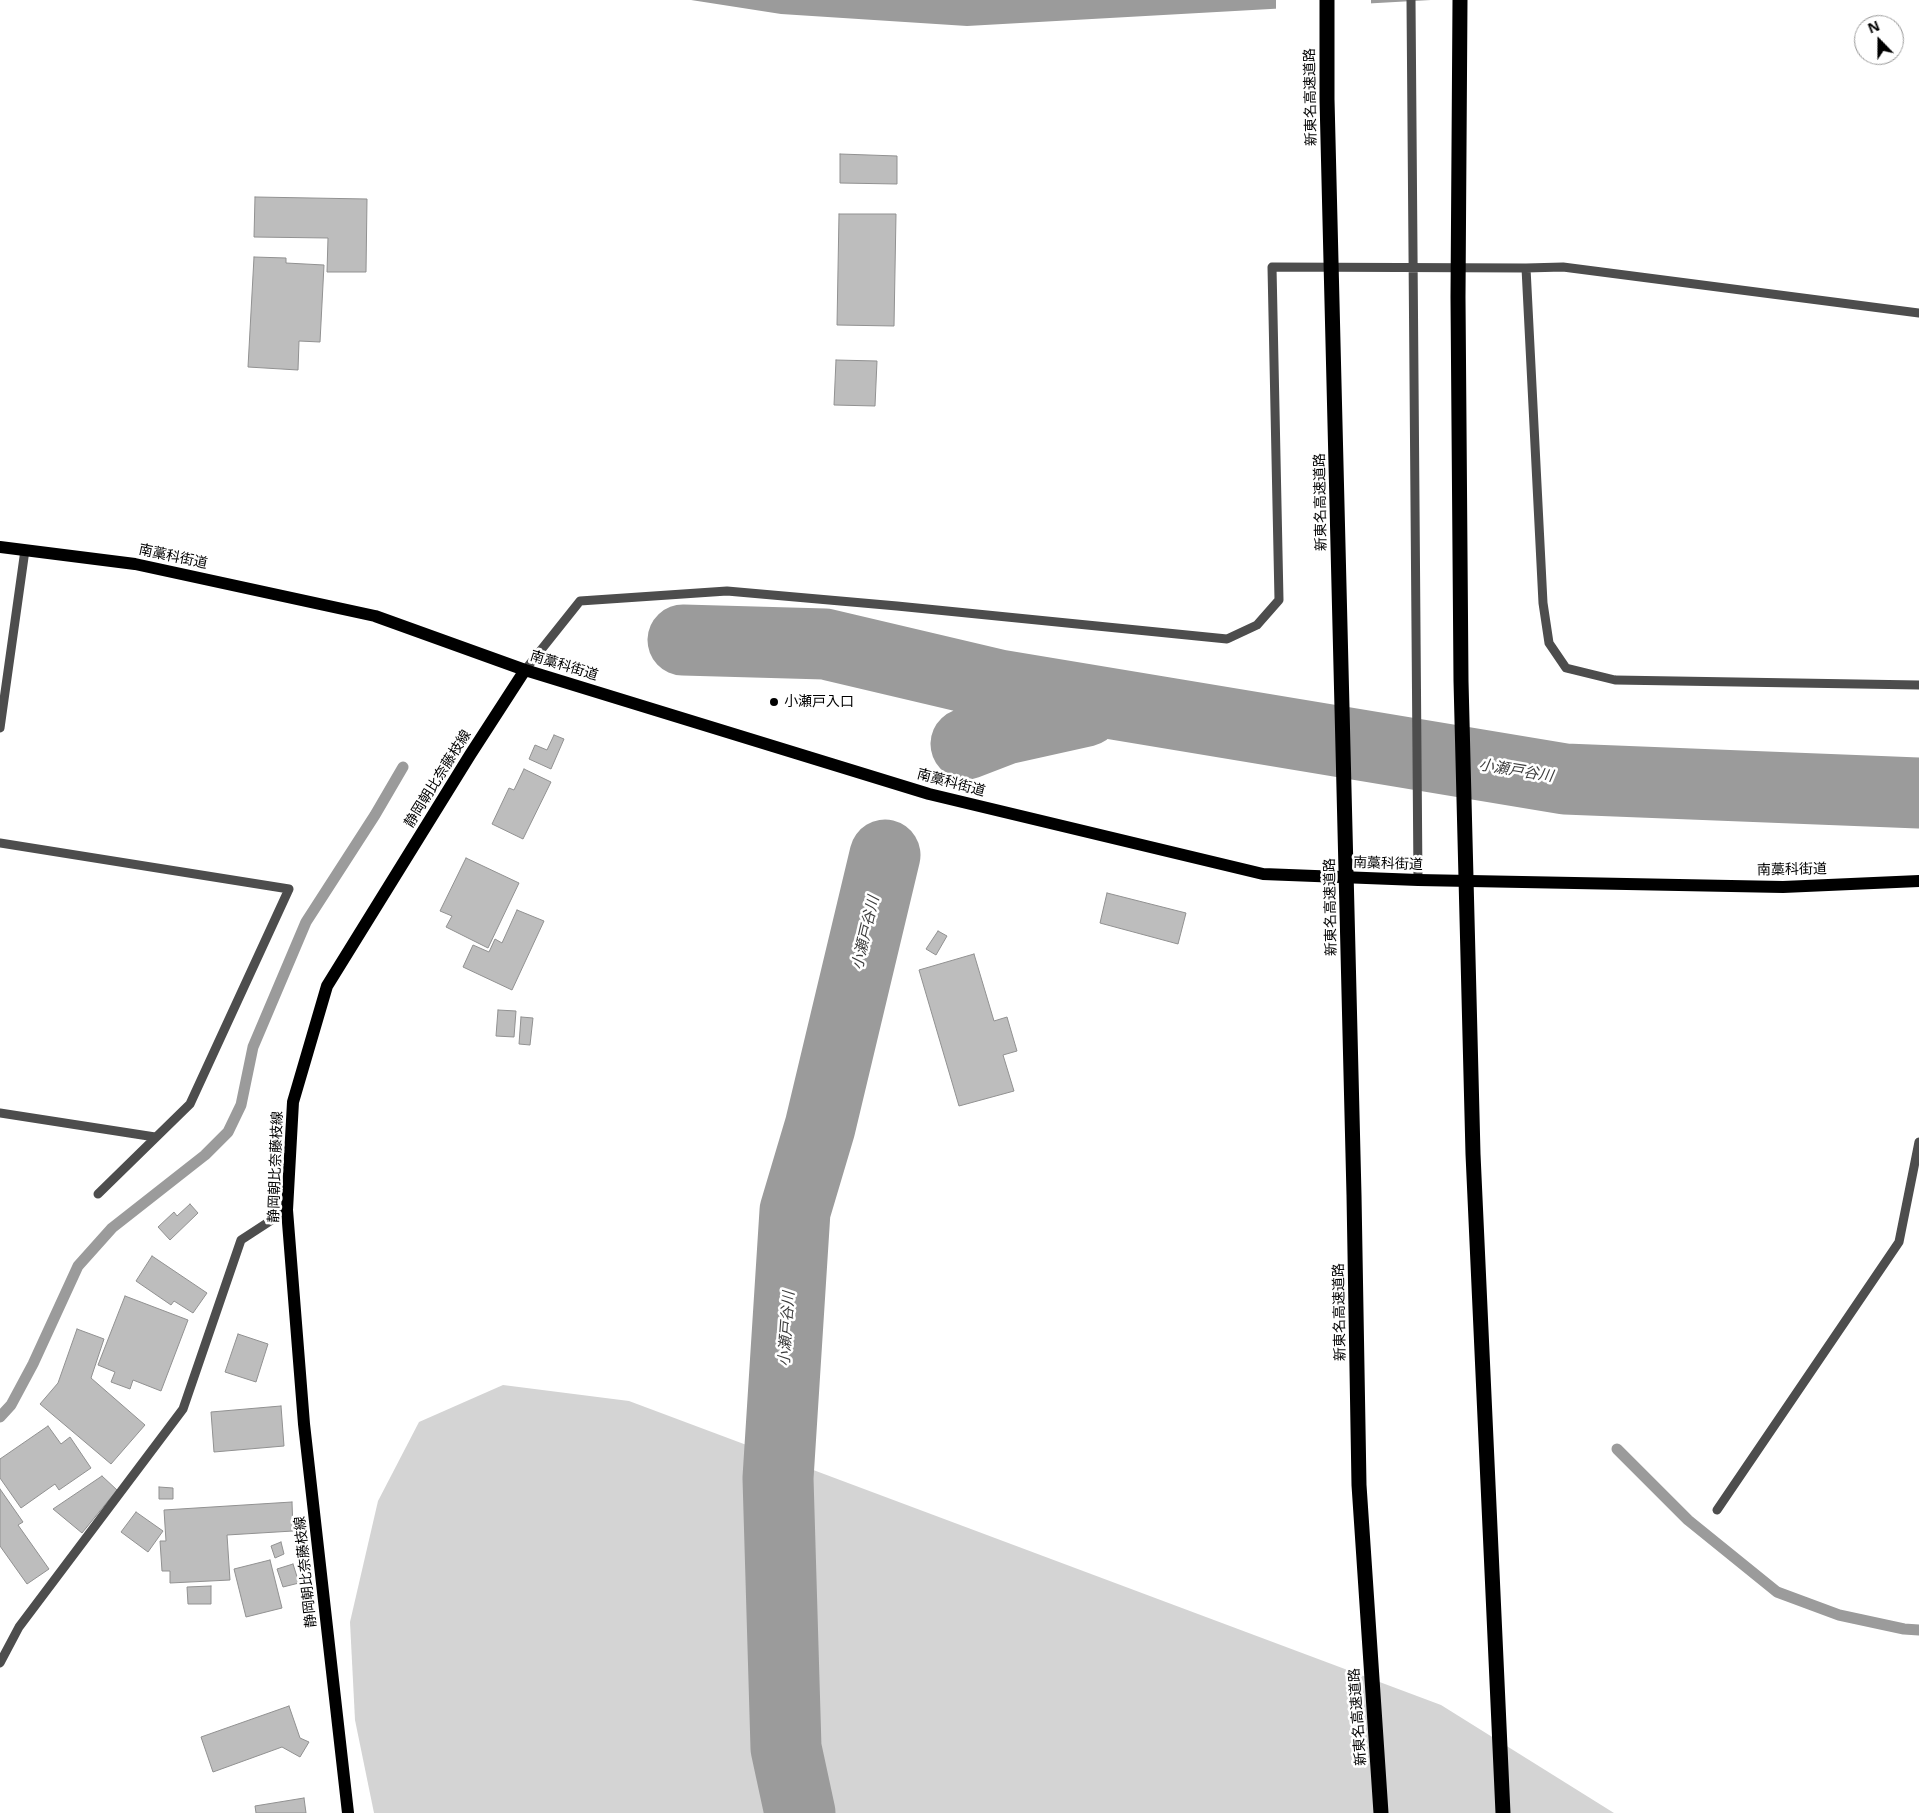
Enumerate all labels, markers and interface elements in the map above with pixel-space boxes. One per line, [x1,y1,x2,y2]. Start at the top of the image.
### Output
north arrow [1854,15,1904,65]
text: N [1865,16,1882,38]
street label: 新東名高速道路 [1302,48,1320,146]
street label: 新東名高速道路 [1312,453,1330,551]
street label: 南藁科街道 [137,542,209,572]
street label: 南藁科街道 [528,648,600,684]
place label: 小瀬戸入口 [784,694,854,710]
marker: 小瀬戸入口 [768,696,780,708]
street label: 静岡朝比奈藤枝線 [401,727,475,831]
water label: 小瀬戸谷川 [1478,756,1554,786]
street label: 南藁科街道 [915,766,987,800]
street label: 南藁科街道 [1353,854,1423,874]
street label: 新東名高速道路 [1322,858,1340,956]
street label: 南藁科街道 [1757,861,1827,879]
water label: 小瀬戸谷川 [849,894,883,972]
street label: 静岡朝比奈藤枝線 [266,1111,286,1223]
street label: 新東名高速道路 [1331,1263,1349,1361]
water label: 小瀬戸谷川 [775,1291,799,1367]
street label: 静岡朝比奈藤枝線 [292,1515,320,1629]
street label: 新東名高速道路 [1346,1668,1370,1766]

